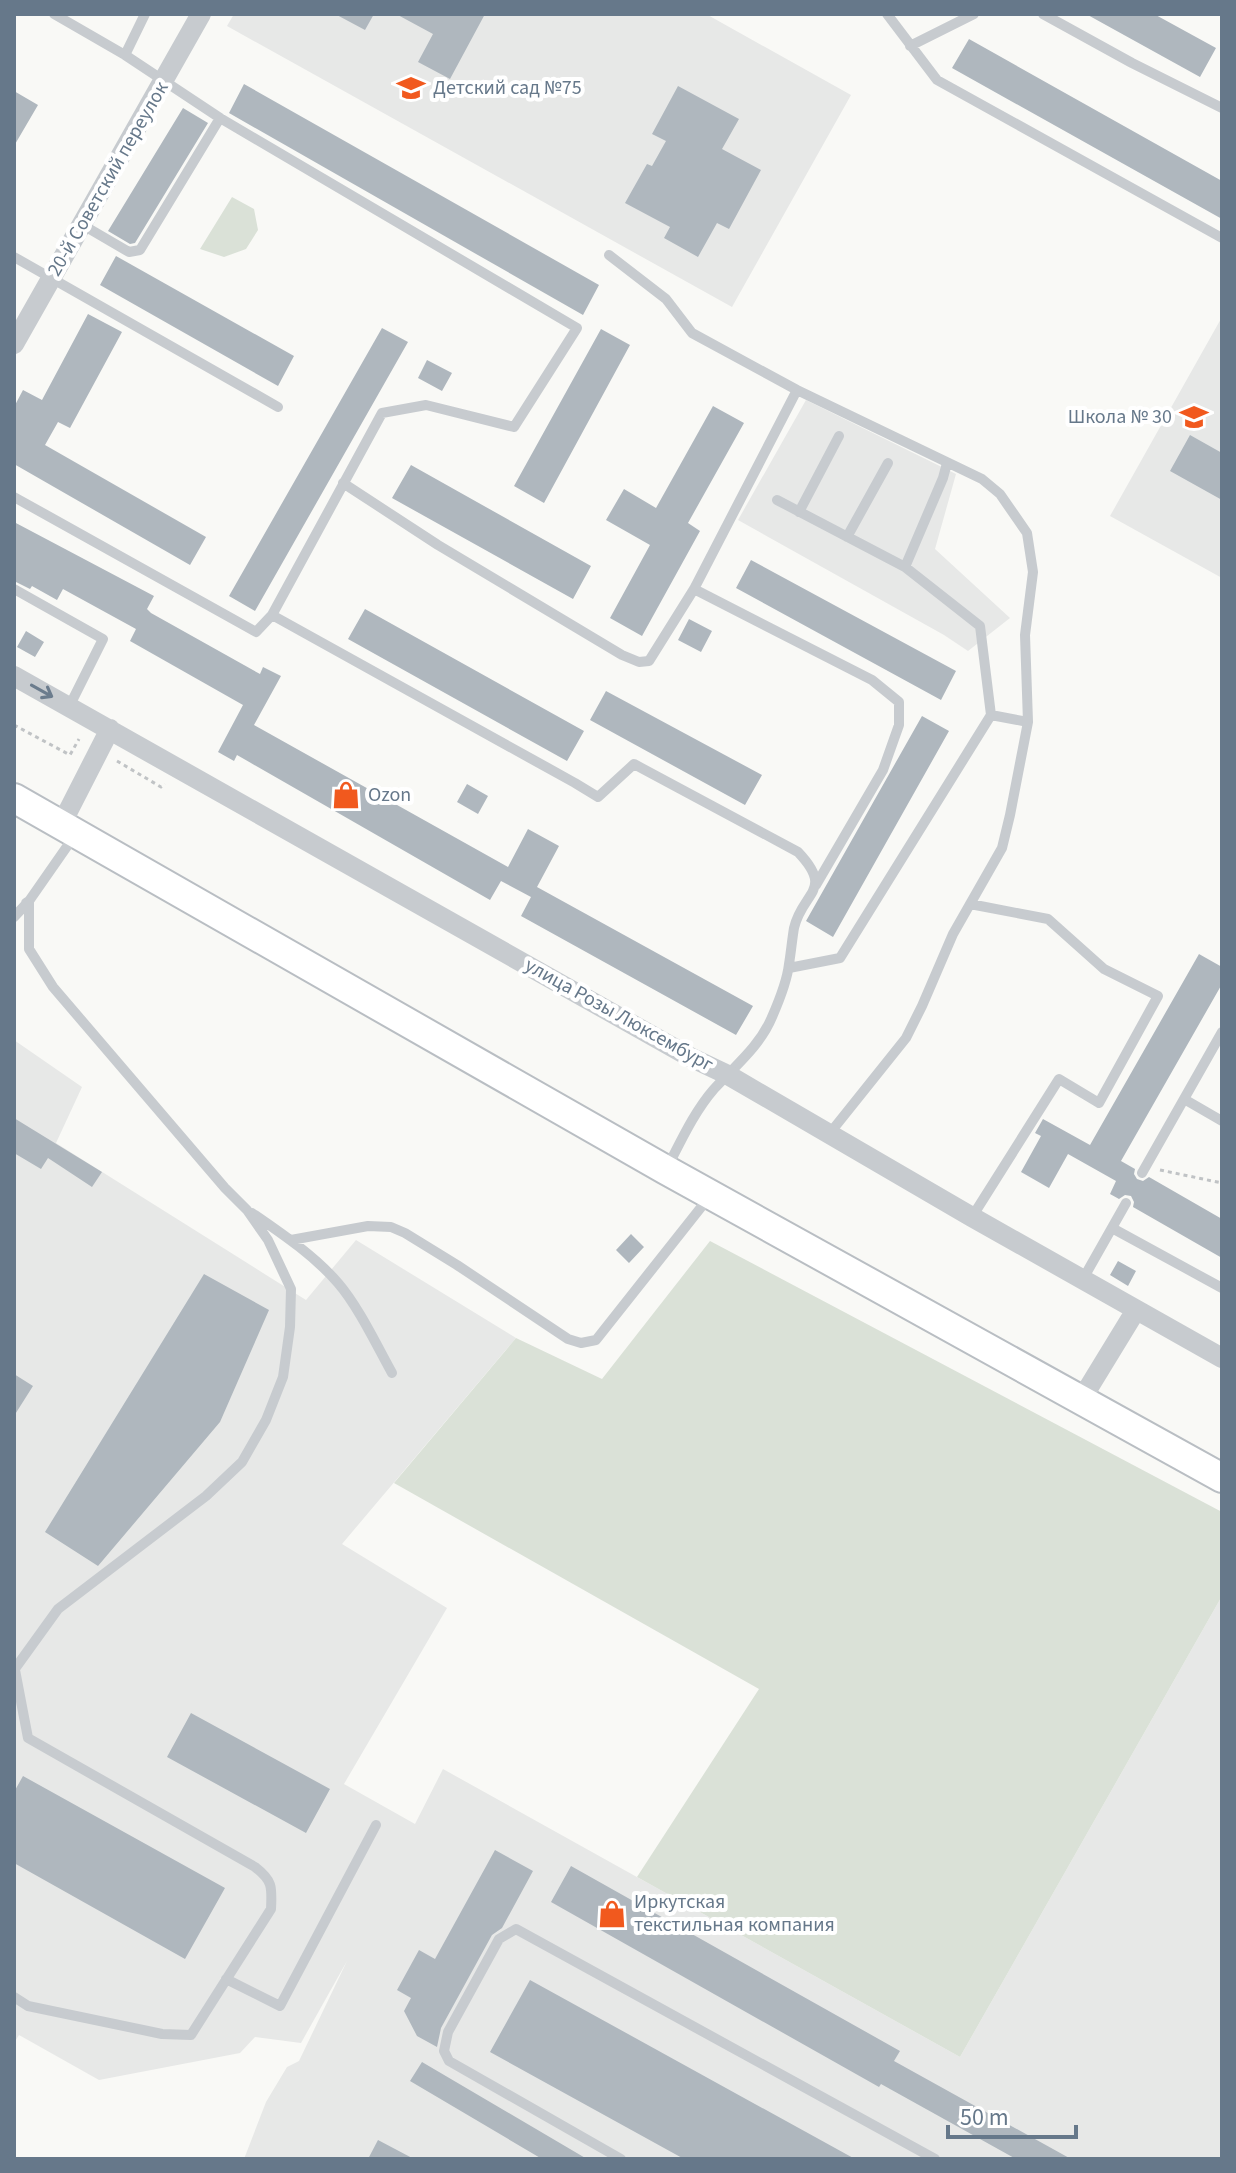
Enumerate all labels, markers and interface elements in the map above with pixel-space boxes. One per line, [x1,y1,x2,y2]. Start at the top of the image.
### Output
school or university icon: Детский сад №75 [396,73,426,103]
place label: Детский сад №75 [433,74,582,102]
street label: 20-й Советский переулок [41,76,175,282]
school or university icon: Школа № 30 [1179,402,1209,432]
place label: Школа № 30 [1068,403,1172,431]
one-way arrow [29,684,53,700]
shop icon: Ozon [331,780,361,810]
place label: Ozon [368,781,411,809]
street label: улица Розы Люксембург [520,951,718,1079]
place label: Иркутская текстильная компания [634,1888,835,1939]
shop icon: Иркутская текстильная компания [597,1899,627,1929]
scale bar [948,2089,1076,2139]
text: 50 m [960,2100,1009,2135]

